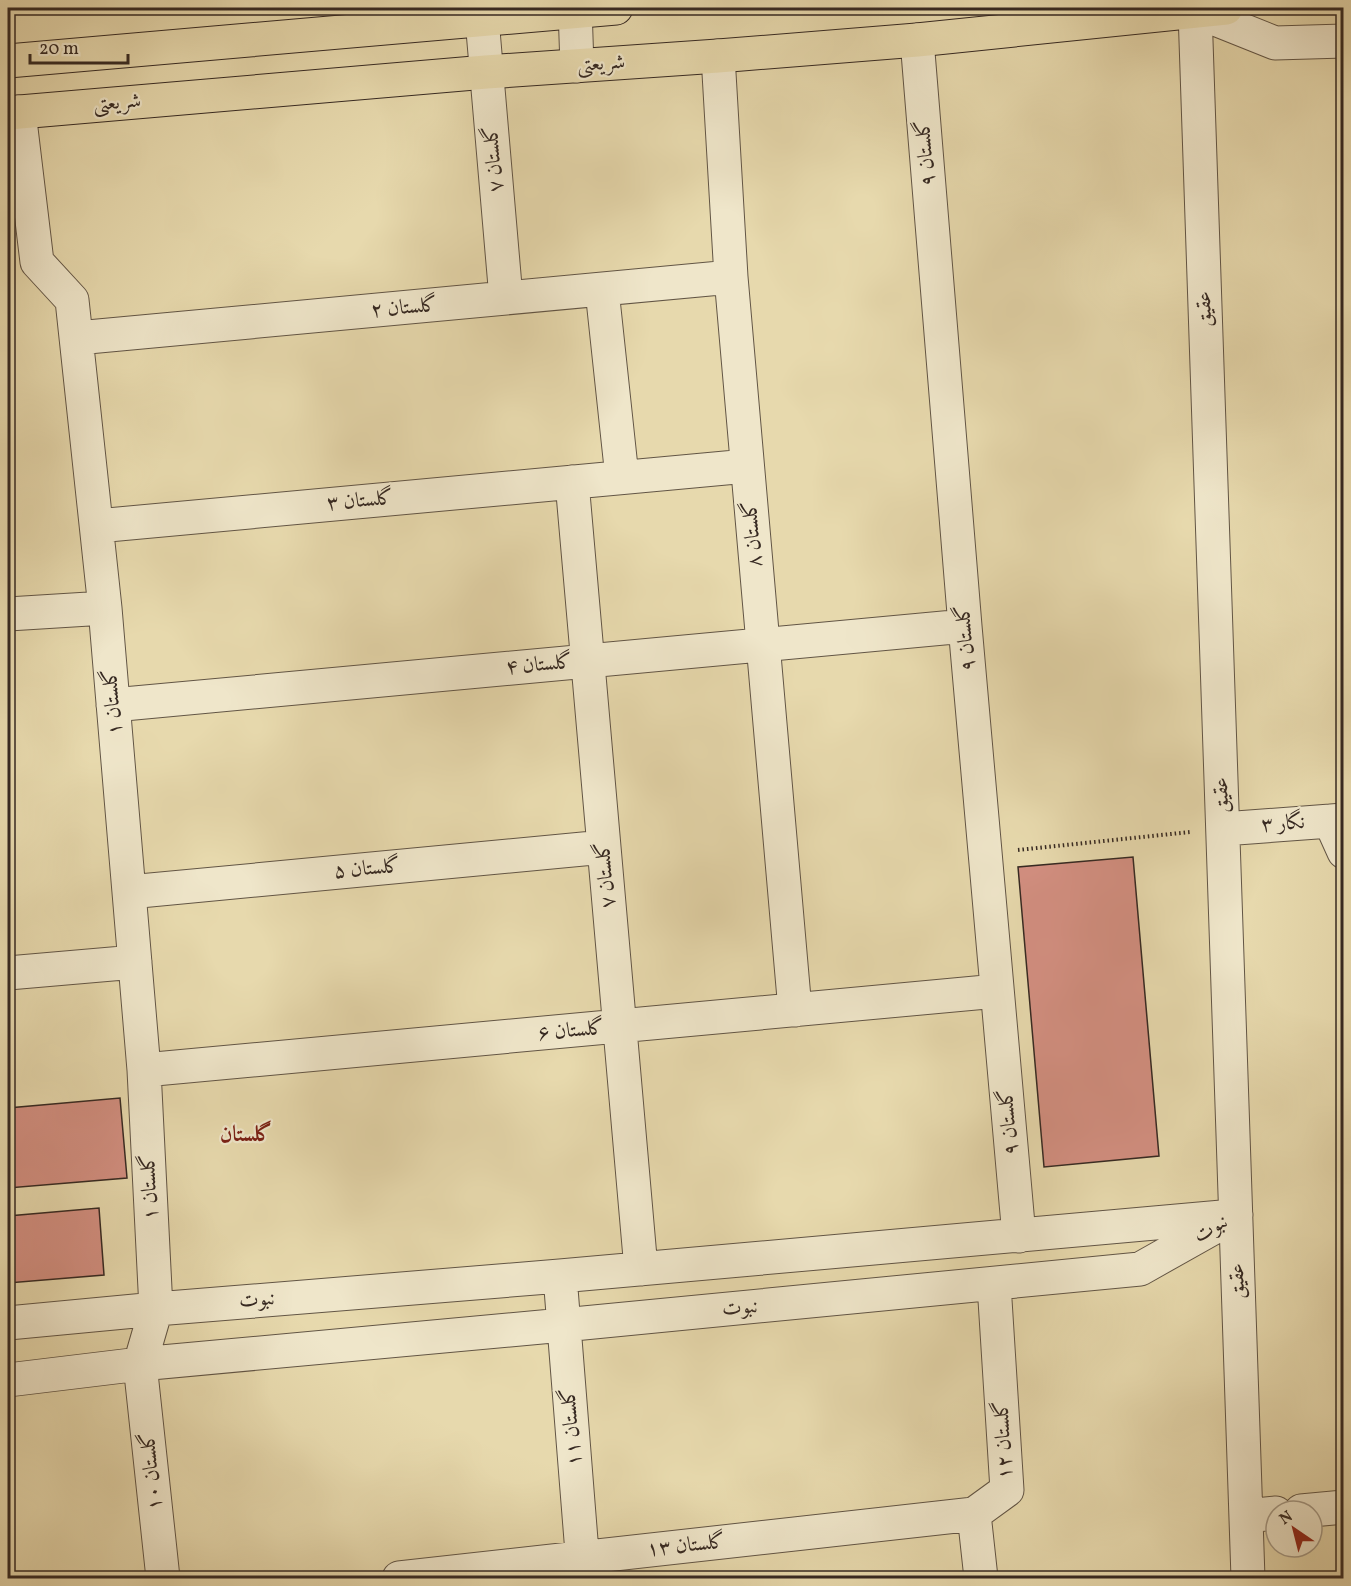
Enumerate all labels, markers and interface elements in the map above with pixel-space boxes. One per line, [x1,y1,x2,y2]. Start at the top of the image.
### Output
scale bar [30,27,128,65]
text: 20 m [39,37,79,62]
street label: شریعتی [576,48,626,80]
street label: شریعتی [92,86,142,120]
street label: گلستان ۹ [909,119,943,187]
street label: گلستان ۷ [477,125,511,193]
street label: گلستان ۲ [370,291,438,325]
street label: عقیق [1190,291,1220,327]
street label: گلستان ۳ [326,484,394,518]
street label: گلستان ۸ [736,500,770,568]
street label: گلستان ۹ [949,604,983,672]
street label: گلستان ۴ [505,648,573,682]
street label: گلستان ۱ [96,668,130,736]
street label: عقیق [1207,777,1237,813]
street label: نگار ۳ [1260,808,1306,840]
street label: گلستان ۷ [589,841,623,909]
street label: گلستان ۵ [333,852,401,886]
street label: گلستان ۶ [537,1014,605,1048]
street label: گلستان ۹ [992,1088,1026,1156]
district label: گلستان [220,1120,272,1151]
street label: گلستان ۱ [134,1153,166,1221]
street label: نبوت [1188,1207,1234,1251]
street label: عقیق [1223,1263,1253,1299]
street label: نبوت [238,1284,276,1316]
street label: نبوت [721,1292,759,1324]
street label: گلستان ۱۱ [554,1386,590,1468]
street label: گلستان ۱۲ [987,1400,1021,1480]
street label: گلستان ۱۰ [133,1430,171,1512]
north arrow [1264,1499,1324,1559]
text: N [1275,1506,1298,1531]
street label: گلستان ۱۳ [645,1527,727,1565]

